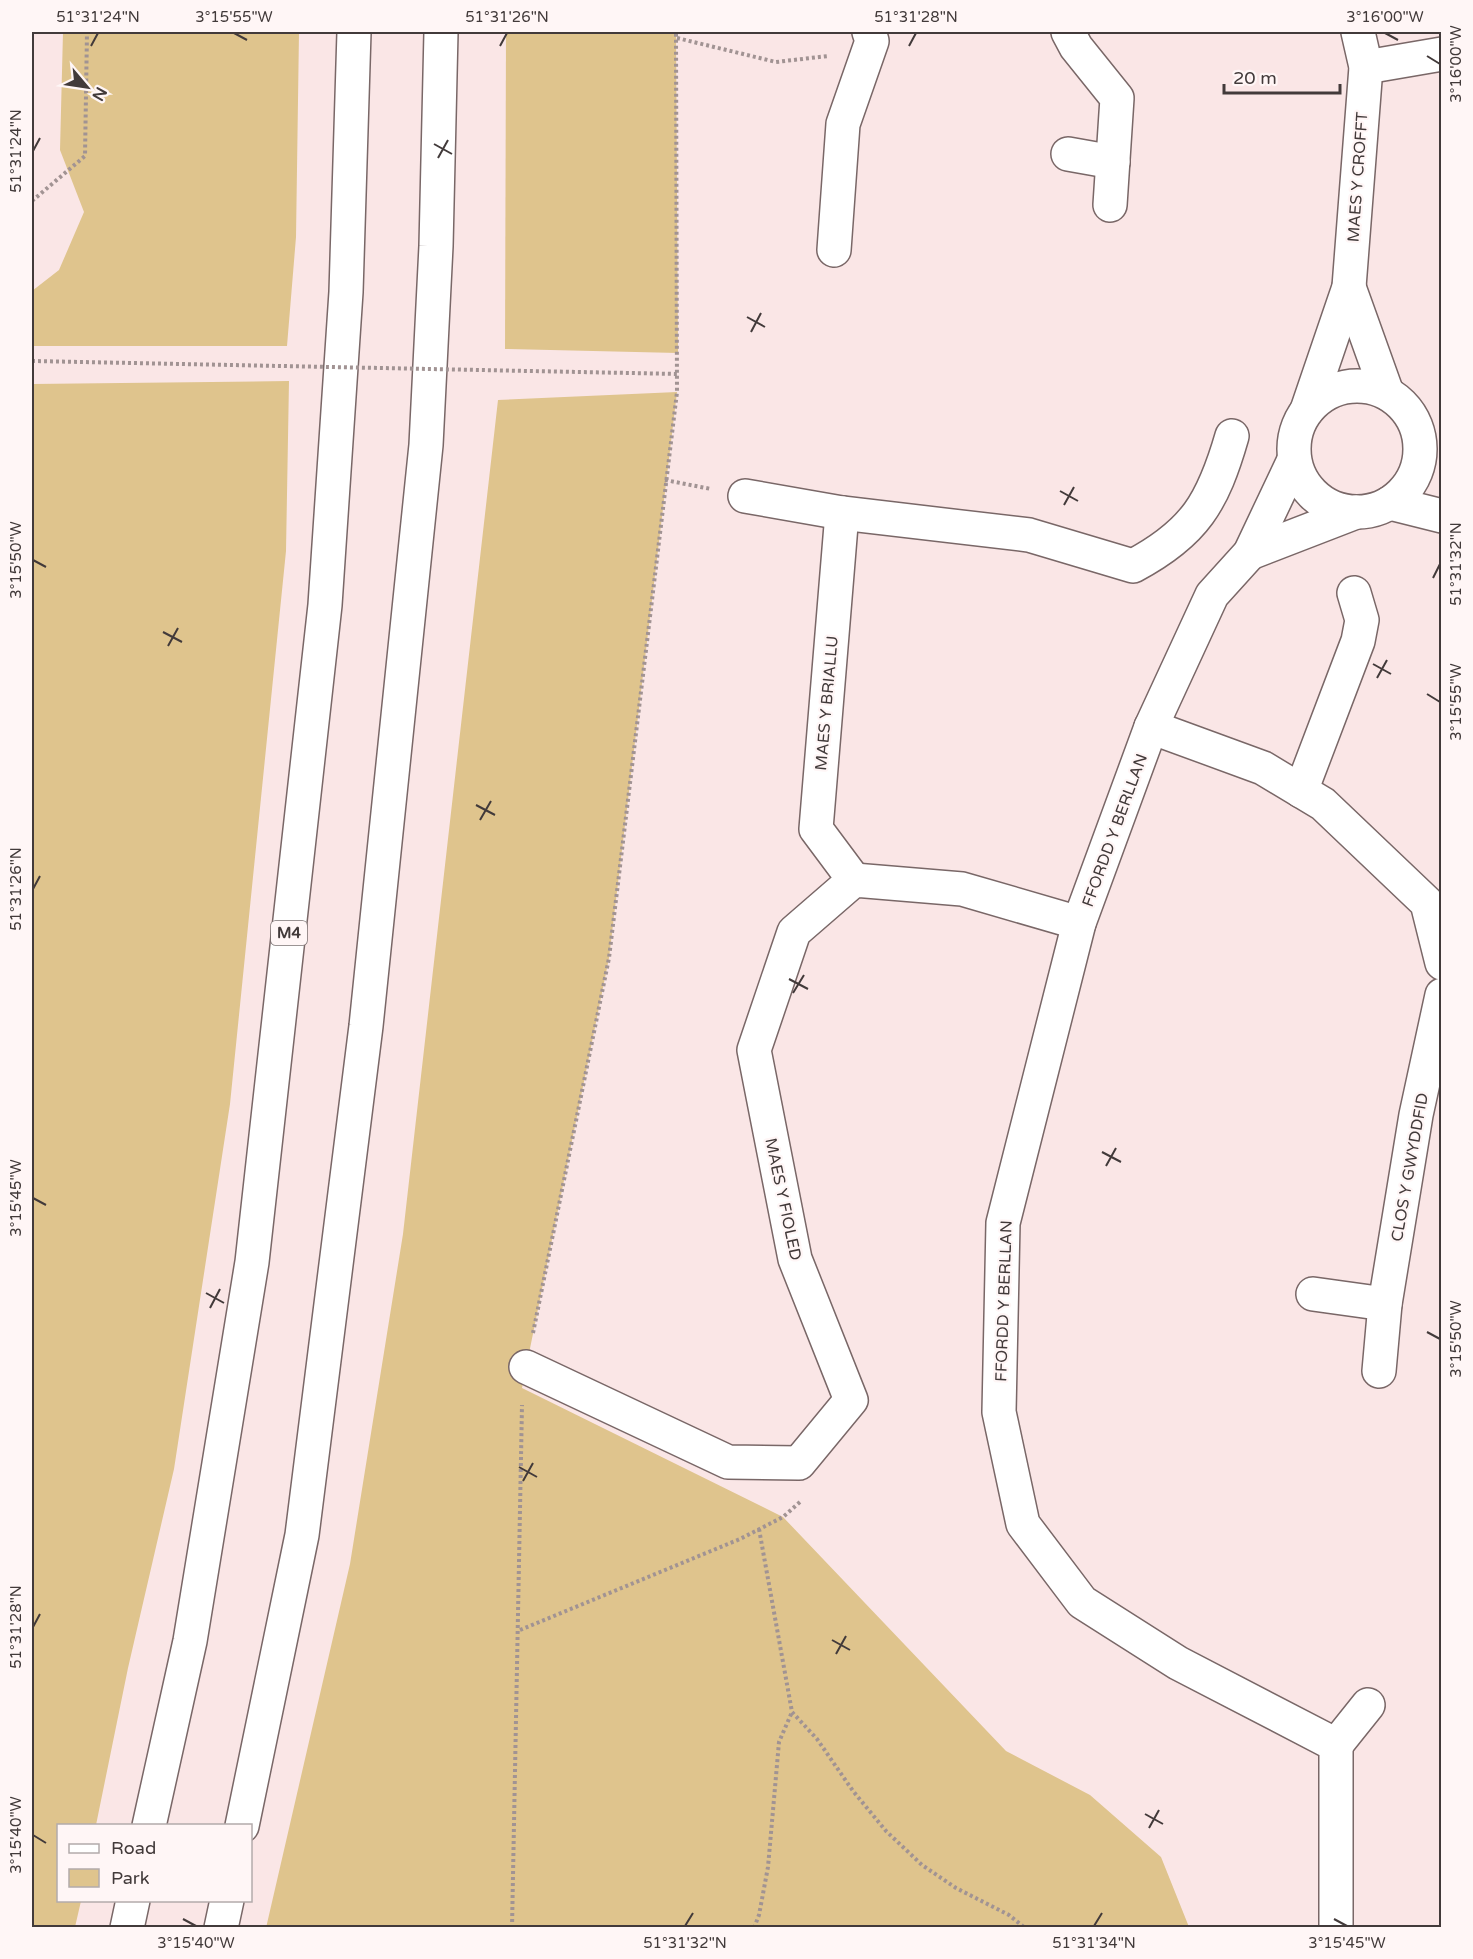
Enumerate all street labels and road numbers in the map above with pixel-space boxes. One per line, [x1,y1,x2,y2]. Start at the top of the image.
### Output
street label: MAES Y CROFFT [1343,111,1373,243]
street label: MAES Y BRIALLU [811,635,843,771]
street label: FFORDD Y BERLLAN [1078,751,1152,910]
road number: M4 [271,921,307,945]
street label: CLOS Y GWYDDFID [1387,1091,1433,1243]
street label: MAES Y FIOLED [760,1136,806,1262]
street label: FFORDD Y BERLLAN [991,1220,1017,1382]

